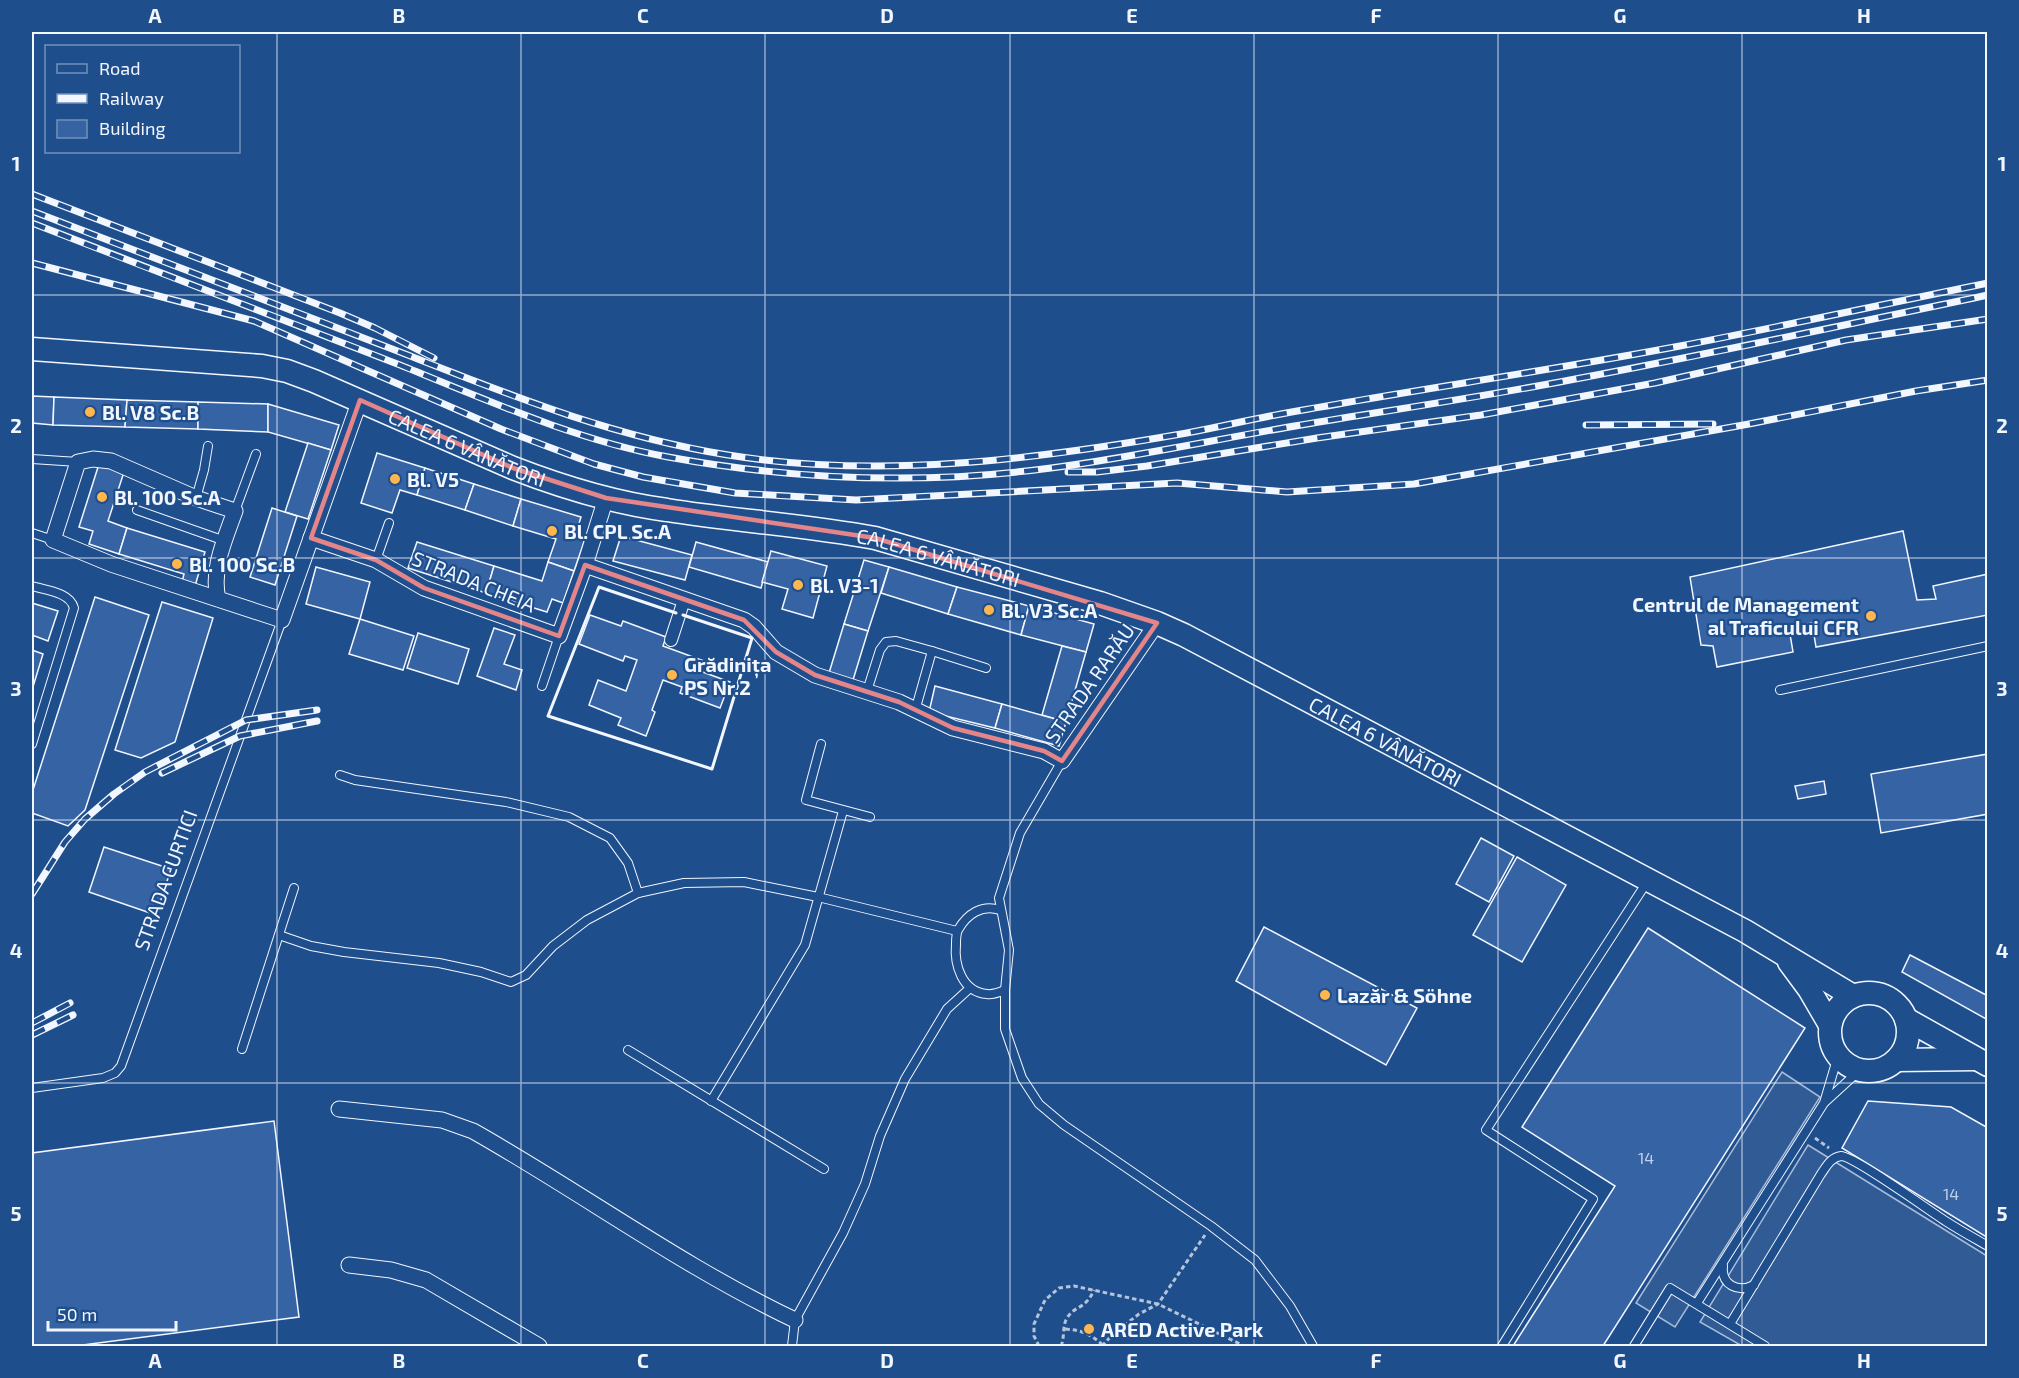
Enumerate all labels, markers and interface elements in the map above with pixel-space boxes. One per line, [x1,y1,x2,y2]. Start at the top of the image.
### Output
text: A [148,3,162,27]
text: B [393,3,405,27]
text: C [637,3,649,27]
text: D [880,3,894,27]
text: E [1126,3,1138,27]
text: F [1370,3,1382,27]
text: G [1614,3,1626,27]
text: H [1857,3,1871,27]
legend [45,45,240,153]
text: Road [99,57,140,79]
text: Railway [99,87,164,109]
text: Building [99,117,166,139]
text: 1 [12,151,20,175]
text: 1 [1998,151,2006,175]
place label: Bl. V8 Sc.B [102,400,199,424]
street label: CALEA 6 VÂNĂTORI [385,403,549,491]
marker: Bl. V8 Sc.B [83,405,97,419]
text: 2 [10,413,22,437]
text: 2 [1996,413,2008,437]
place label: Bl. V5 [407,467,459,491]
marker: Bl. V5 [388,472,402,486]
place label: Bl. 100 Sc.A [114,485,222,509]
marker: Bl. 100 Sc.A [95,490,109,504]
place label: Bl. CPL Sc.A [564,519,672,543]
street label: CALEA 6 VÂNĂTORI [855,523,1023,591]
marker: Bl. CPL Sc.A [545,524,559,538]
street label: STRADA CHEIA [409,545,540,617]
place label: Bl. 100 Sc.B [189,552,295,576]
marker: Bl. 100 Sc.B [170,557,184,571]
place label: Bl. V3-1 [810,573,879,597]
marker: Bl. V3-1 [791,578,805,592]
place label: Centrul de Management al Traficului CFR [1632,592,1859,639]
place label: Bl. V3 Sc.A [1001,598,1098,622]
marker: Bl. V3 Sc.A [982,603,996,617]
marker: Centrul de Management al Traficului CFR [1864,609,1878,623]
street label: STRADA RARĂU [1039,619,1139,747]
place label: Grădinița PS Nr.2 [684,652,771,699]
marker: Grădinița PS Nr.2 [665,668,679,682]
text: 3 [10,676,22,700]
text: 3 [1996,676,2008,700]
street label: CALEA 6 VÂNĂTORI [1305,691,1466,791]
street label: STRADA CURTICI [128,807,202,953]
text: 4 [10,938,23,962]
text: 4 [1996,938,2009,962]
place label: Lazăr & Söhne [1337,983,1472,1007]
marker: Lazăr & Söhne [1318,988,1332,1002]
house number: 14 [1638,1148,1654,1167]
house number: 14 [1943,1184,1959,1203]
text: 5 [10,1201,22,1225]
text: 5 [1996,1201,2008,1225]
scale bar [48,1294,176,1332]
text: 50 m [57,1303,97,1325]
place label: ARED Active Park [1101,1317,1264,1341]
marker: ARED Active Park [1082,1322,1096,1336]
text: A [148,1348,162,1372]
text: B [393,1348,405,1372]
text: C [637,1348,649,1372]
text: D [880,1348,894,1372]
text: E [1126,1348,1138,1372]
text: F [1370,1348,1382,1372]
text: G [1614,1348,1626,1372]
text: H [1857,1348,1871,1372]

